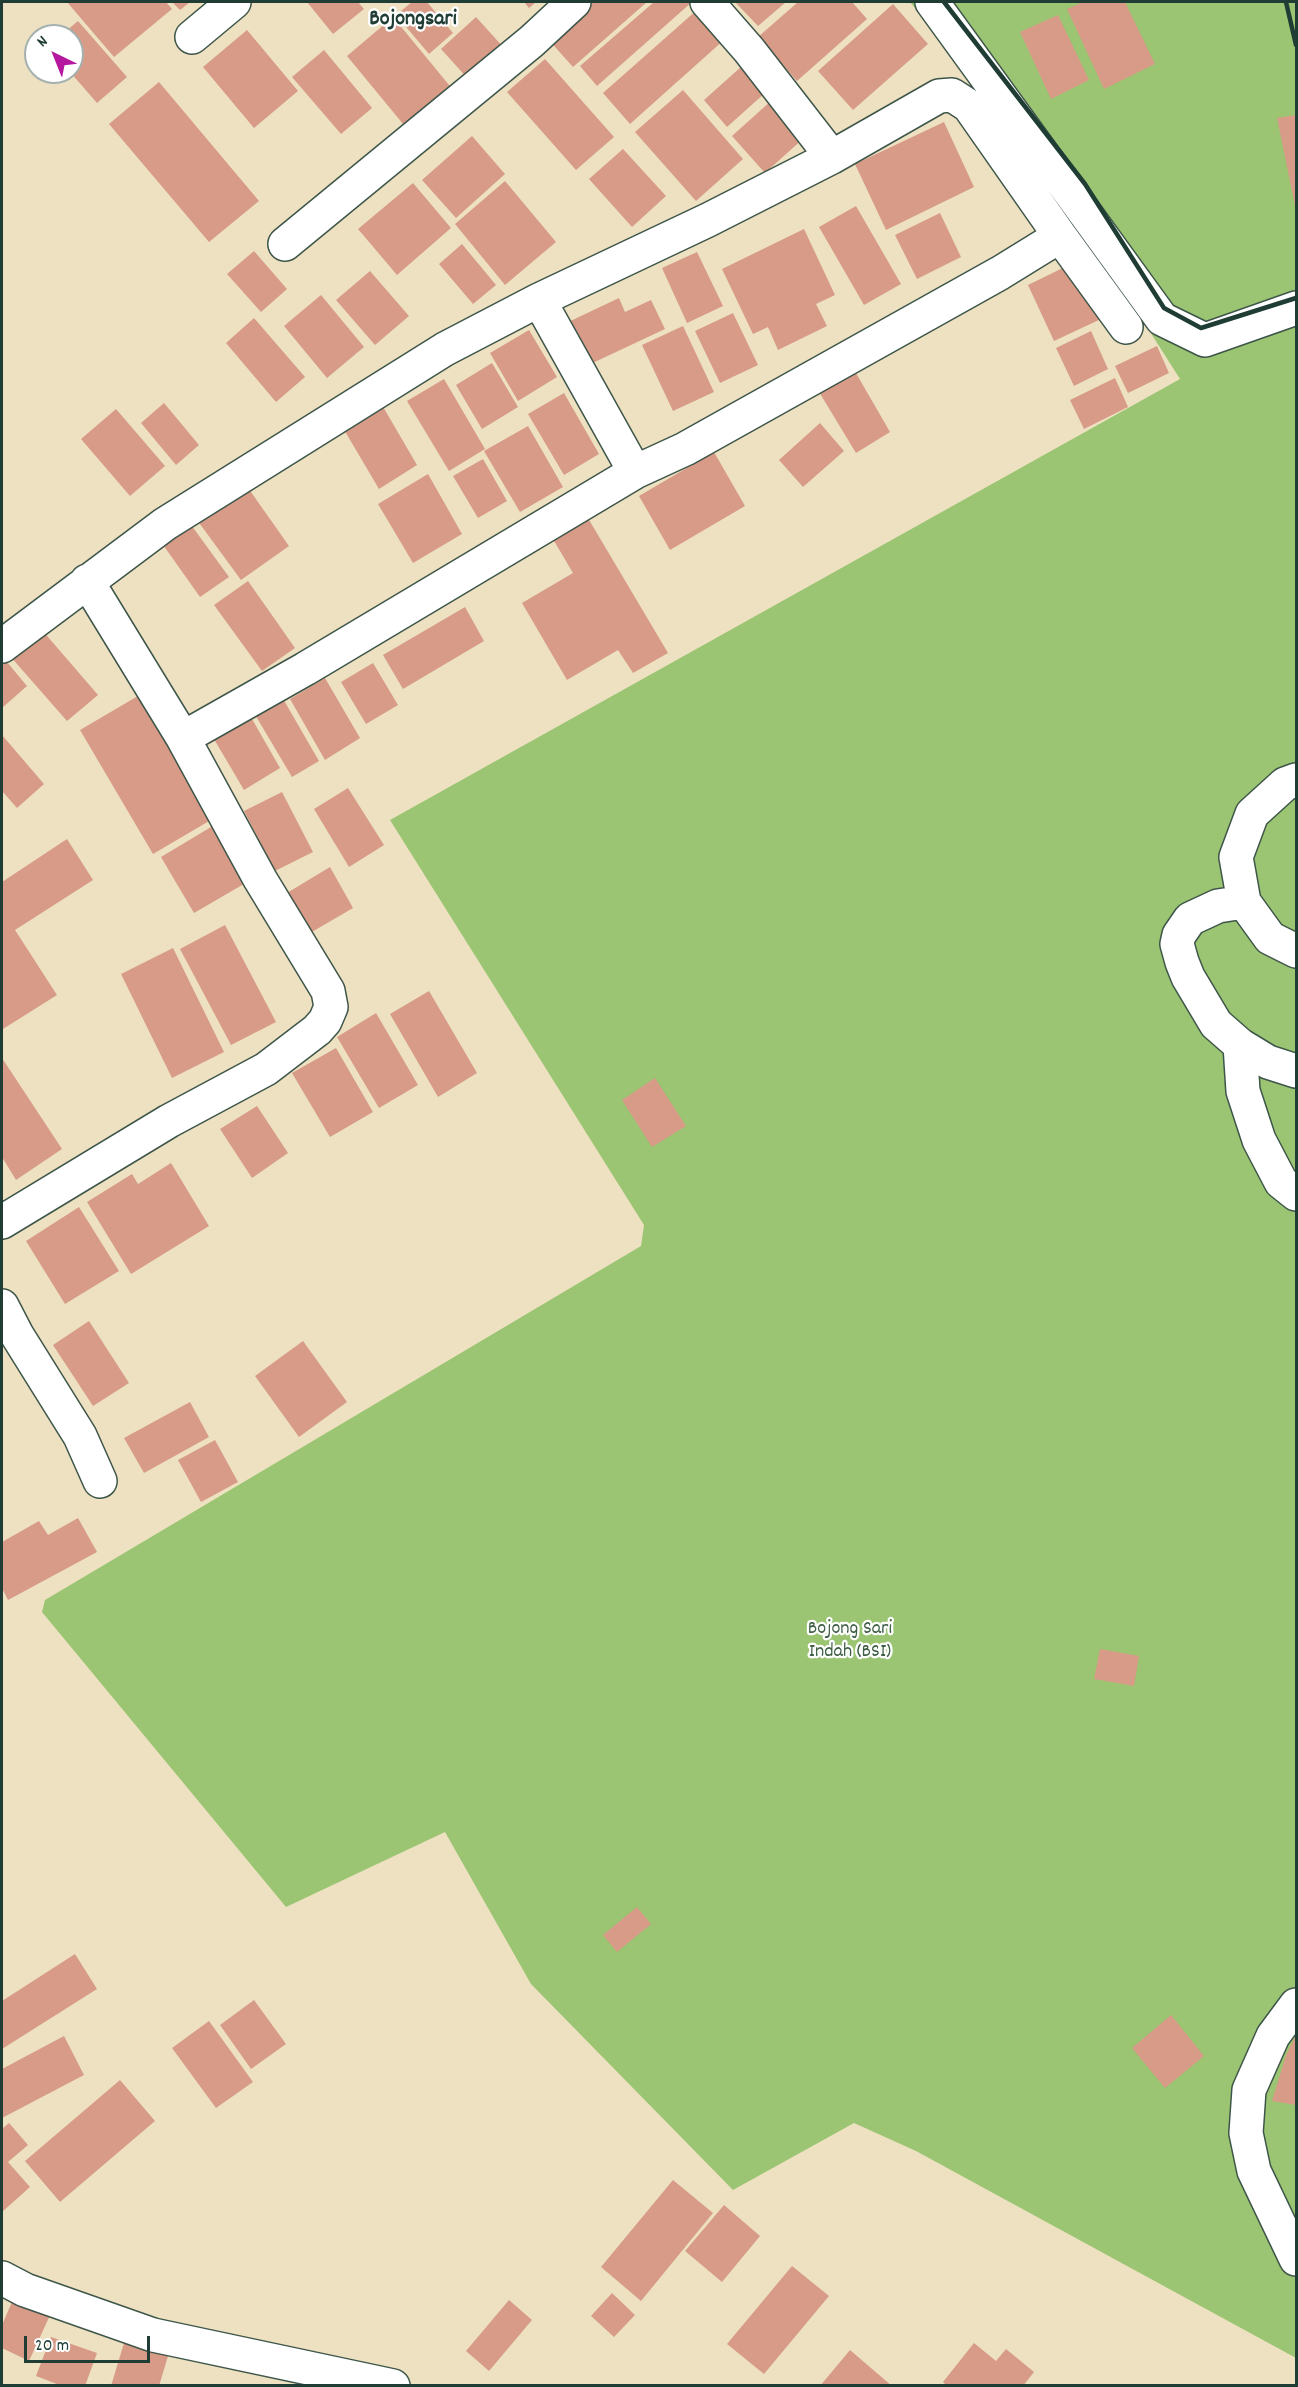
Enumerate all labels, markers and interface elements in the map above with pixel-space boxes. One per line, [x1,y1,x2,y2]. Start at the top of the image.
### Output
district label: Bojongsari [369,8,457,34]
north arrow [24,24,84,84]
text: N [32,31,53,53]
park label: Bojong Sari Indah (BSI) [808,1618,892,1665]
scale bar [27,2324,153,2362]
text: 20 m [35,2334,69,2359]

